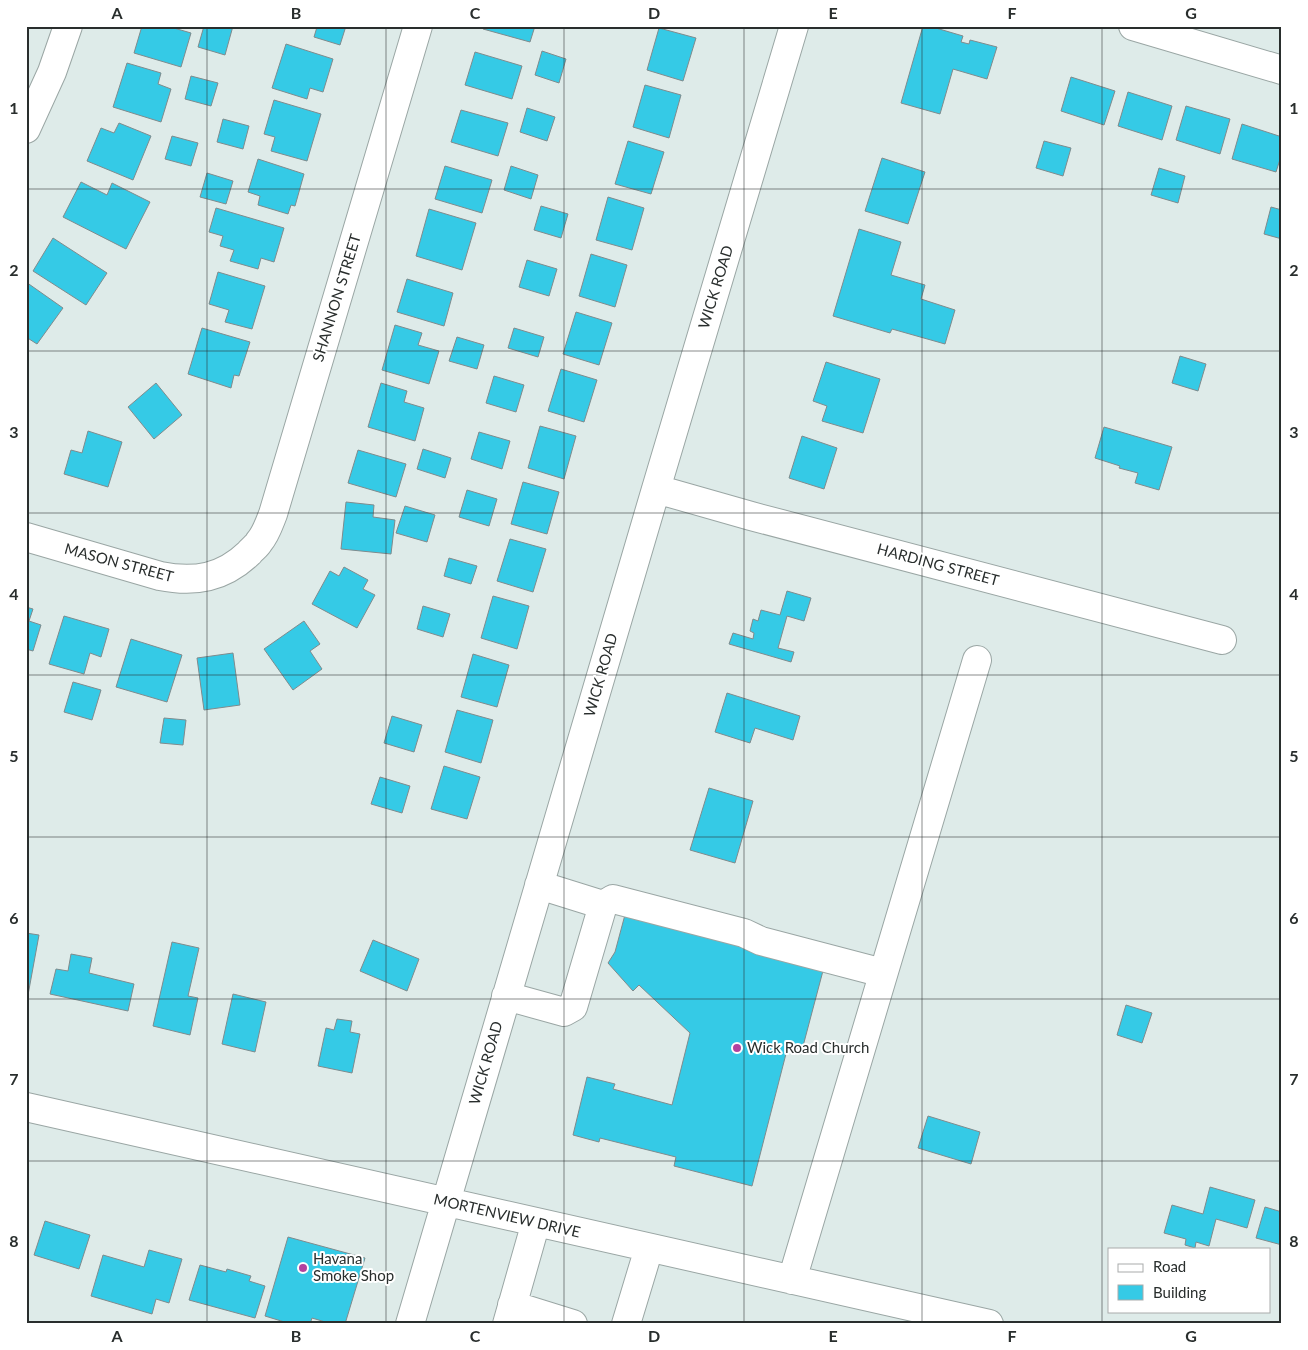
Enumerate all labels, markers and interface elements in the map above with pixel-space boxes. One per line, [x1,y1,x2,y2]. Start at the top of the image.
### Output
text: A [110,3,123,22]
text: B [291,3,301,22]
text: C [470,3,481,22]
text: D [648,3,660,22]
text: E [828,3,838,22]
text: F [1007,3,1017,22]
text: G [1185,3,1197,22]
text: 1 [9,98,19,117]
text: 1 [1289,98,1299,117]
street label: SHANNON STREET [308,232,364,364]
street label: WICK ROAD [694,243,736,331]
text: 2 [9,260,19,279]
text: 2 [1289,260,1299,279]
text: 3 [9,422,19,441]
text: 3 [1289,422,1299,441]
street label: MASON STREET [63,539,176,585]
street label: HARDING STREET [875,539,1001,589]
text: 4 [9,584,19,603]
text: 4 [1289,584,1299,603]
street label: WICK ROAD [580,631,621,719]
text: 5 [9,746,19,765]
text: 5 [1289,746,1299,765]
text: 6 [9,908,19,927]
text: 6 [1289,908,1299,927]
street label: WICK ROAD [465,1019,506,1107]
place label: Wick Road Church [747,1038,869,1056]
marker: Wick Road Church [731,1042,743,1054]
text: 7 [9,1069,19,1088]
text: 7 [1289,1069,1299,1088]
street label: MORTENVIEW DRIVE [432,1189,582,1241]
text: 8 [9,1231,19,1250]
text: 8 [1289,1231,1299,1250]
legend [1108,1248,1270,1312]
place label: Havana Smoke Shop [313,1249,394,1284]
text: Road [1153,1257,1186,1275]
marker: Havana Smoke Shop [297,1262,309,1274]
text: Building [1153,1283,1206,1301]
text: A [110,1326,123,1345]
text: B [291,1326,301,1345]
text: C [470,1326,481,1345]
text: D [648,1326,660,1345]
text: E [828,1326,838,1345]
text: F [1007,1326,1017,1345]
text: G [1185,1326,1197,1345]

